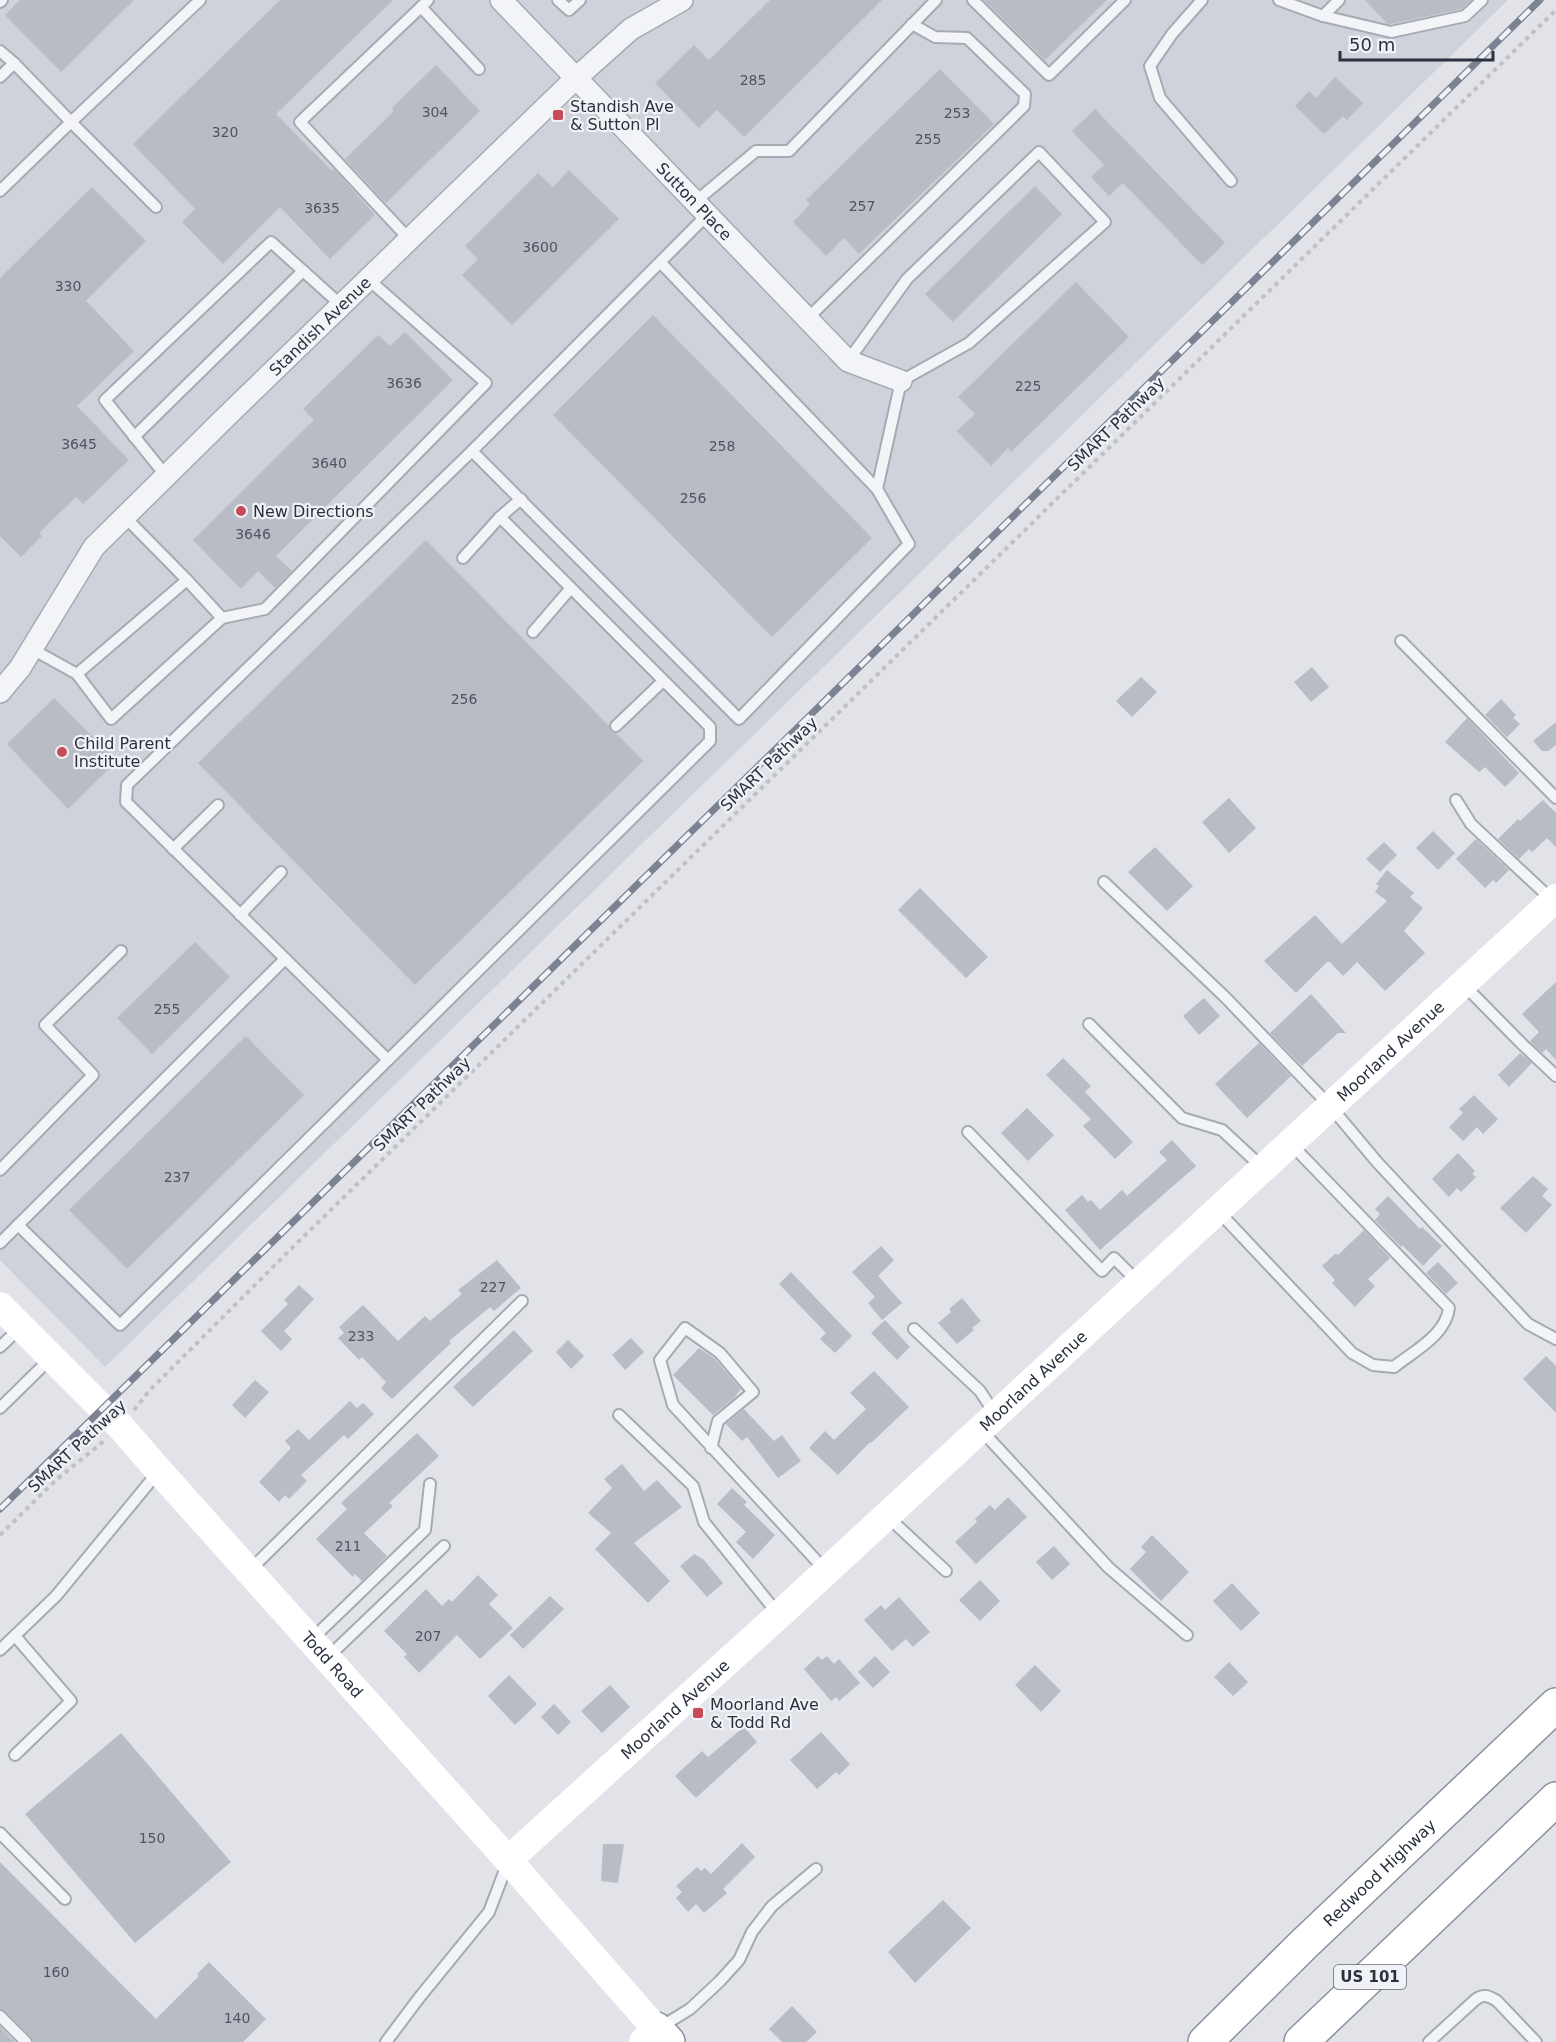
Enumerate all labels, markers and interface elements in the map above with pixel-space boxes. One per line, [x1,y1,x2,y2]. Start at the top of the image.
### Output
scale bar [1340,24,1493,62]
text: 50 m [1349,34,1395,55]
house number: 285 [740,72,766,88]
place label: Standish Ave & Sutton Pl [570,97,674,134]
house number: 304 [422,104,448,120]
house number: 253 [944,105,970,121]
marker: Standish Ave & Sutton Pl [551,108,565,122]
house number: 320 [212,124,238,140]
house number: 255 [915,131,941,147]
street label: Sutton Place [653,158,736,244]
house number: 257 [849,198,875,214]
house number: 3635 [304,200,340,216]
house number: 3600 [522,239,558,255]
street label: Standish Avenue [265,273,375,379]
house number: 330 [55,278,81,294]
street label: SMART Pathway [1064,373,1168,475]
house number: 3636 [386,375,422,391]
house number: 225 [1015,378,1041,394]
house number: 3645 [61,436,97,452]
house number: 258 [709,438,735,454]
house number: 3640 [311,455,347,471]
house number: 256 [680,490,706,506]
place label: New Directions [253,502,374,521]
marker: New Directions [234,504,248,518]
house number: 3646 [235,526,271,542]
house number: 256 [451,691,477,707]
street label: SMART Pathway [717,713,821,815]
place label: Child Parent Institute [74,734,171,771]
marker: Child Parent Institute [55,745,69,759]
street label: Moorland Avenue [1333,997,1448,1105]
house number: 255 [154,1001,180,1017]
street label: SMART Pathway [370,1053,474,1155]
house number: 237 [164,1169,190,1185]
house number: 227 [480,1279,506,1295]
street label: Moorland Avenue [975,1326,1091,1435]
house number: 233 [348,1328,374,1344]
street label: SMART Pathway [24,1396,130,1496]
house number: 211 [335,1538,361,1554]
street label: Todd Road [297,1627,367,1701]
house number: 207 [415,1628,441,1644]
street label: Moorland Avenue [617,1655,733,1763]
place label: Moorland Ave & Todd Rd [710,1695,819,1732]
marker: Moorland Ave & Todd Rd [691,1706,705,1720]
street label: Redwood Highway [1319,1815,1439,1930]
house number: 150 [139,1830,165,1846]
house number: 160 [43,1964,69,1980]
road number: US 101 [1334,1965,1406,1989]
house number: 140 [224,2010,250,2026]

